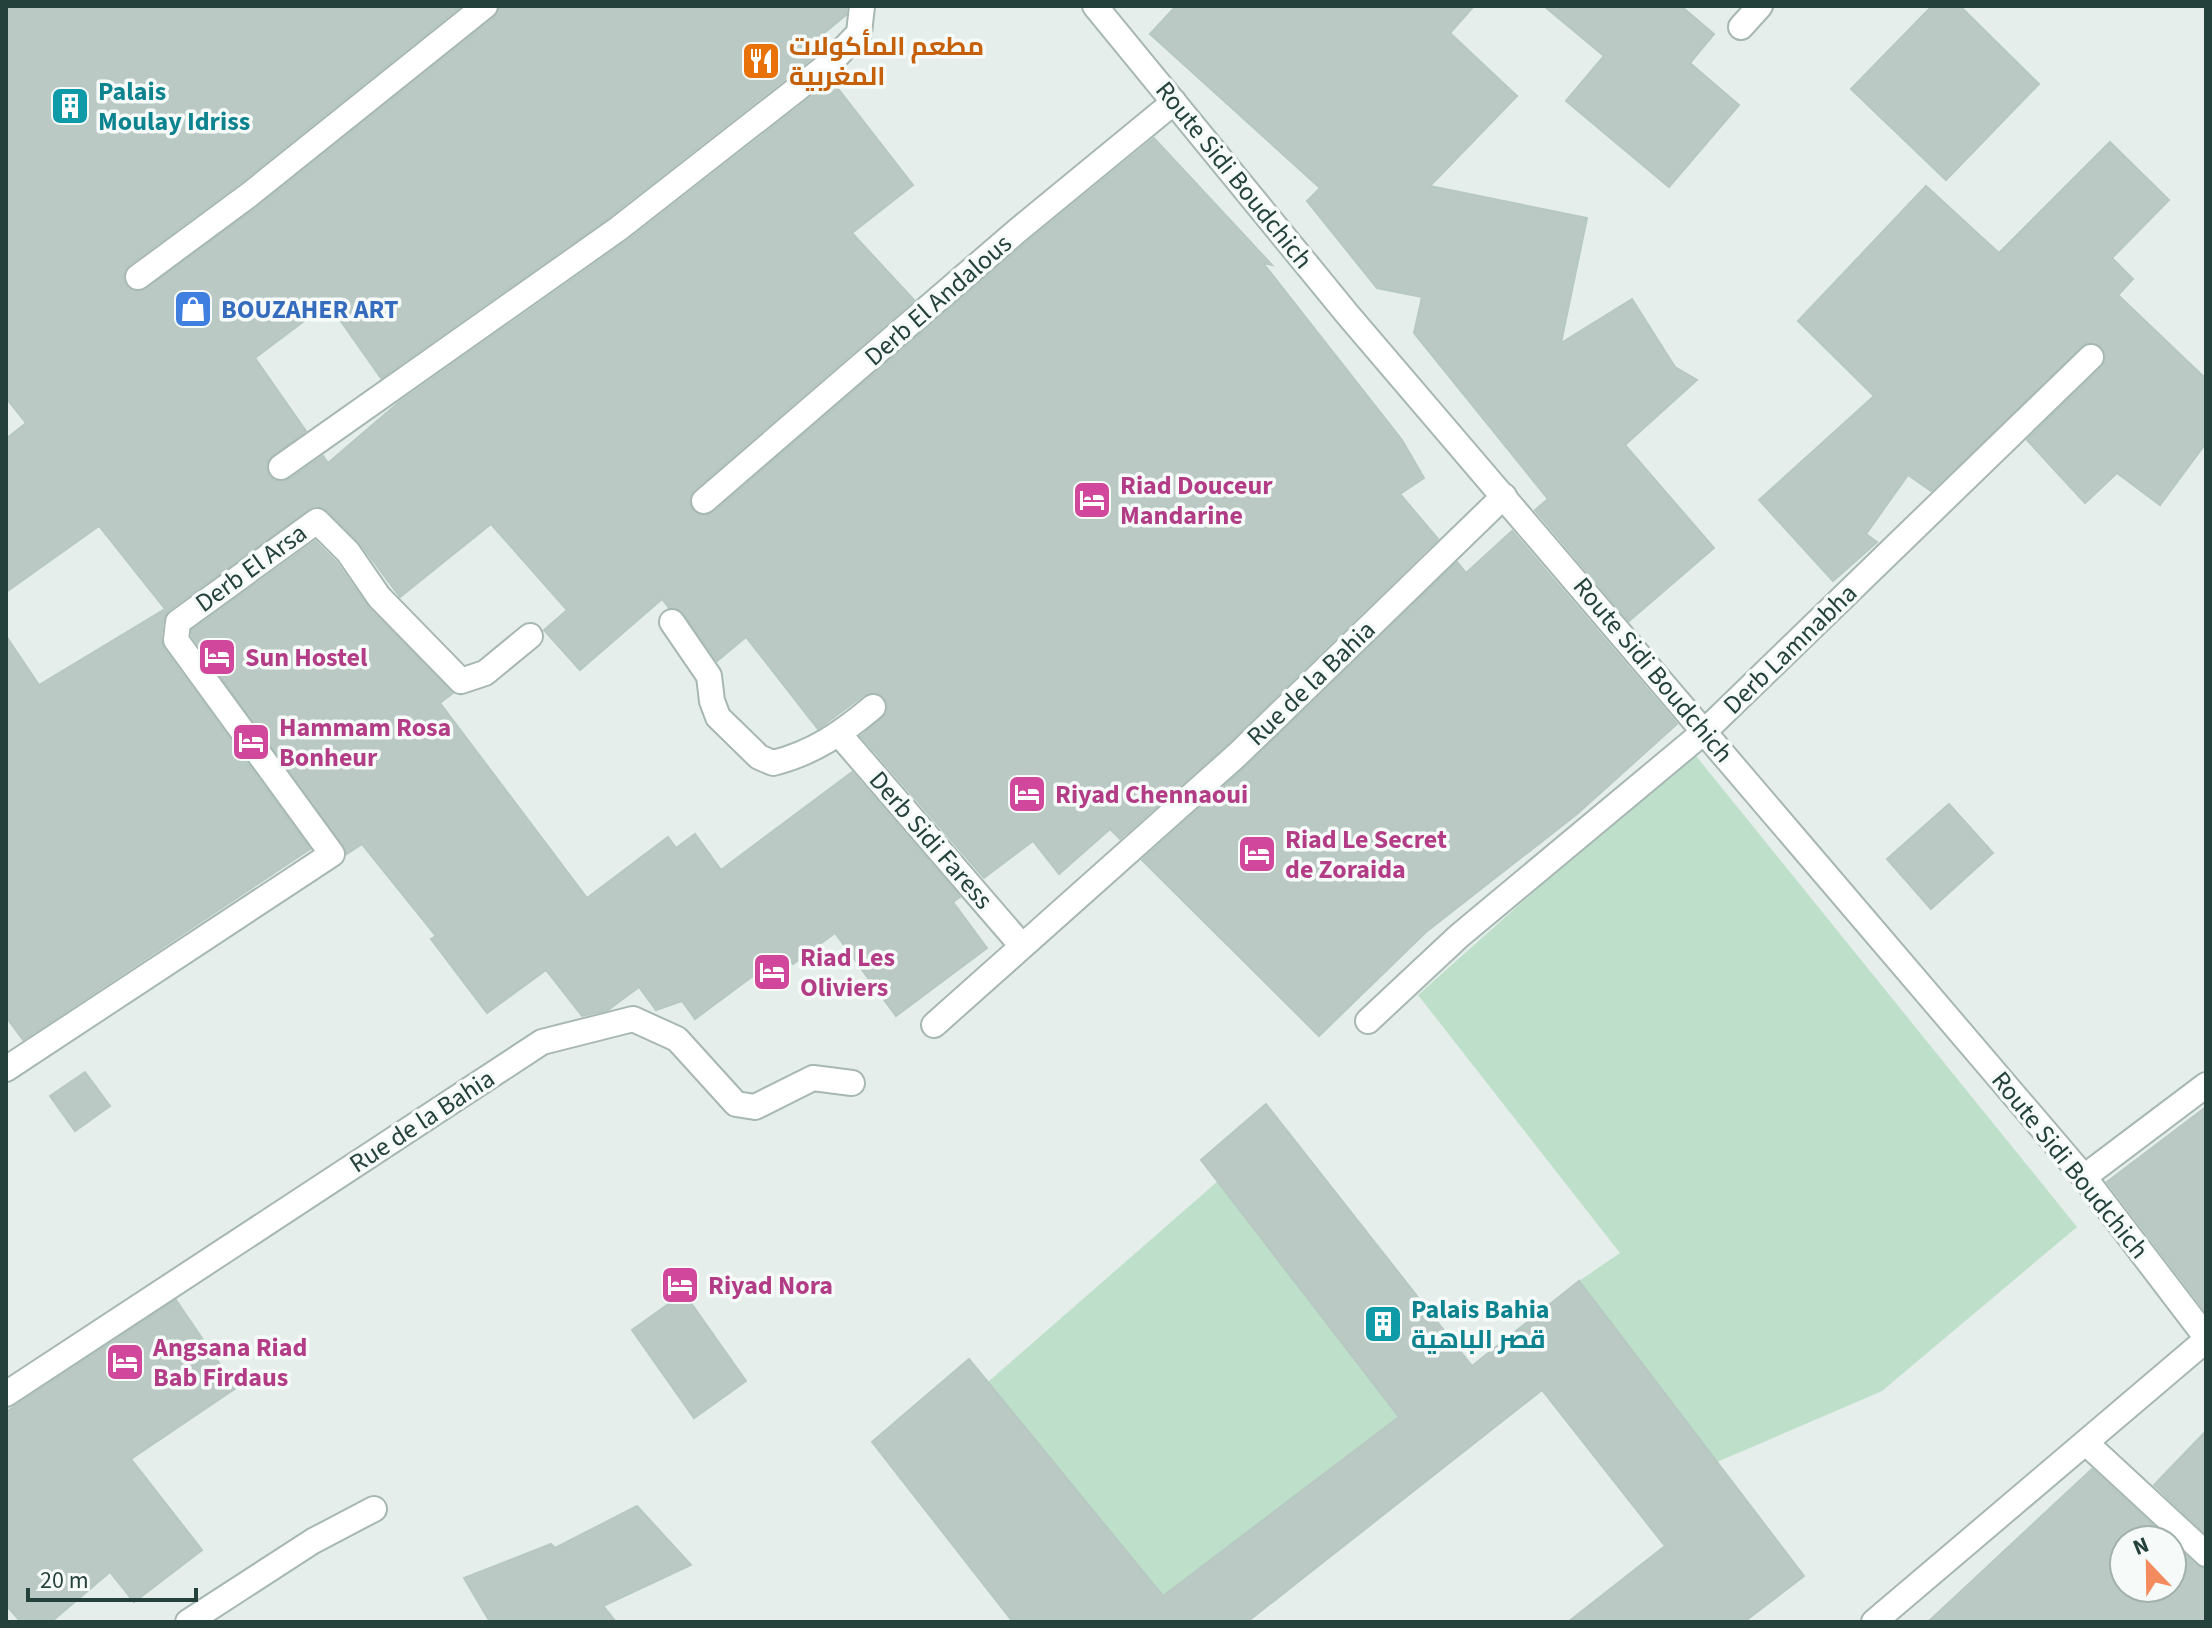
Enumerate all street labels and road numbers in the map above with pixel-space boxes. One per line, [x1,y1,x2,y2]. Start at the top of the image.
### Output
street label: Route Sidi Boudchich [1147,73,1321,277]
street label: Derb El Andalous [856,225,1020,375]
street label: Derb El Arsa [188,515,314,621]
street label: Route Sidi Boudchich [1564,569,1742,771]
street label: Derb Lamnabha [1715,575,1865,723]
street label: Rue de la Bahia [1238,612,1384,754]
street label: Derb Sidi Faress [861,763,1002,917]
street label: Rue de la Bahia [342,1060,502,1182]
street label: Route Sidi Boudchich [1983,1063,2157,1267]

